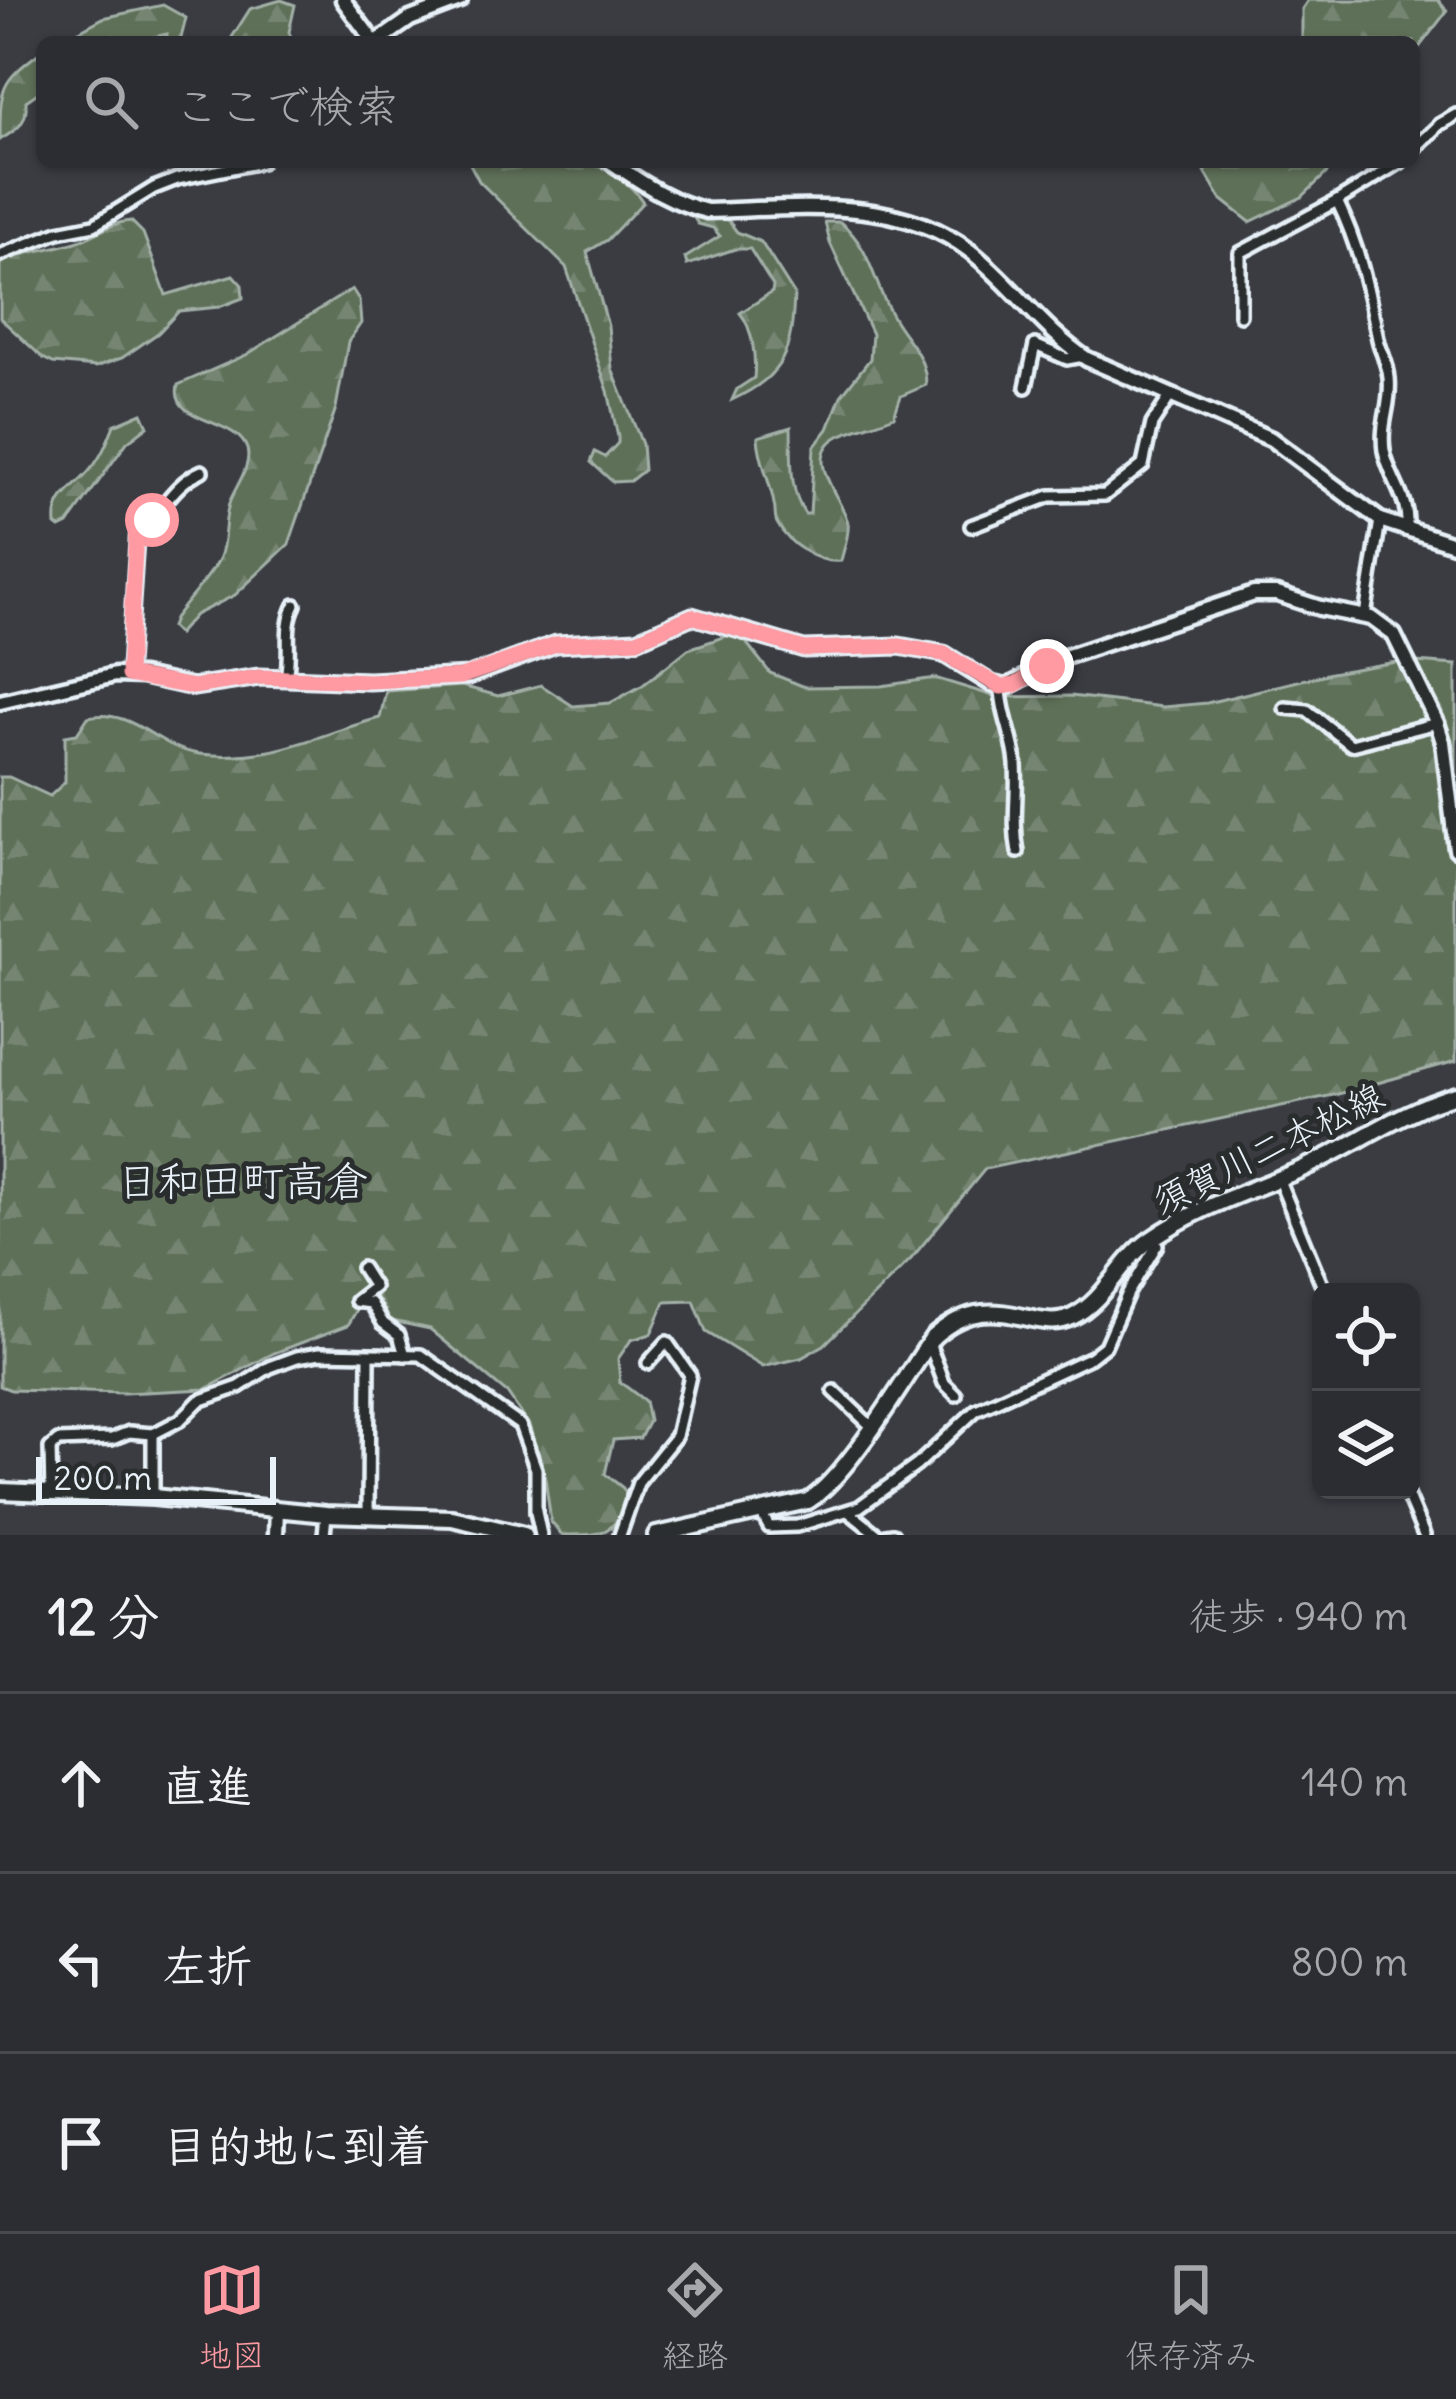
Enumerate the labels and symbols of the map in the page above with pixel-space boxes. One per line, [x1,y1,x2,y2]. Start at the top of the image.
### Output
route start [125,493,179,547]
route end [1020,639,1074,693]
street label: 須賀川二本松線 [1145,1073,1391,1224]
district label: 日和田町高倉 [116,1155,368,1207]
scale bar [36,1451,276,1504]

